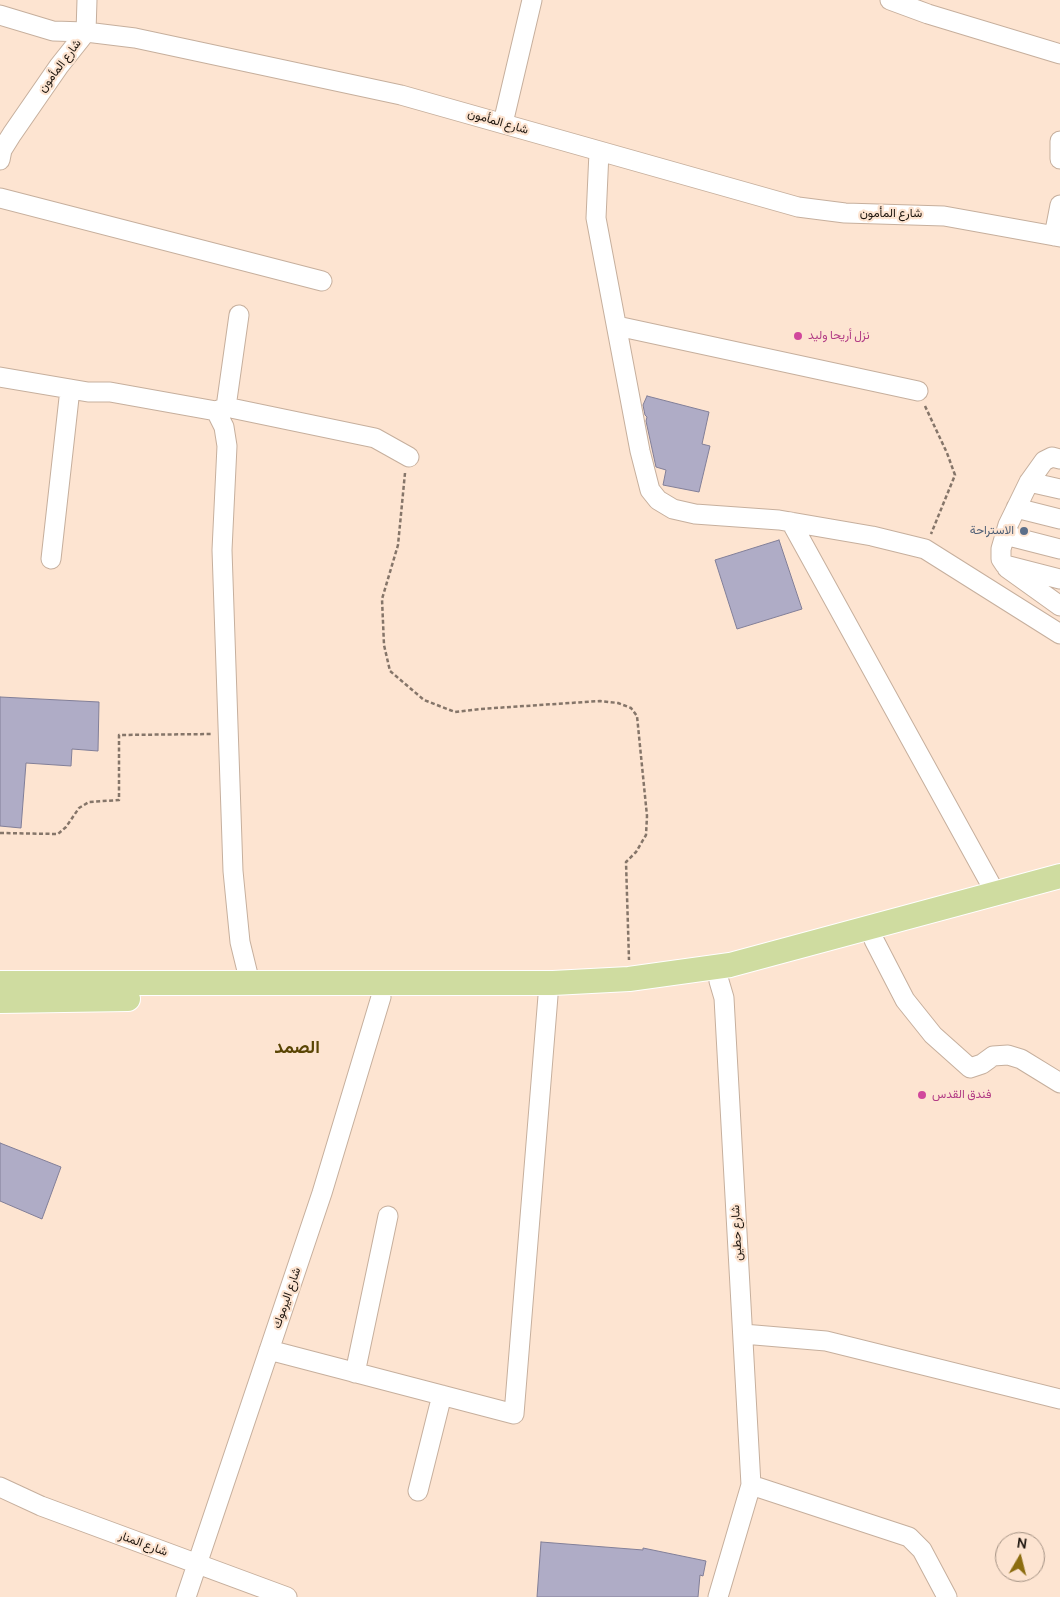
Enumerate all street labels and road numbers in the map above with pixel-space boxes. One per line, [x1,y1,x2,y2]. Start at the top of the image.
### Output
street label: شارع المأمون [35,37,85,95]
street label: شارع المأمون [466,106,530,138]
street label: شارع المأمون [860,207,922,221]
street label: شارع حطين [728,1205,746,1261]
street label: شارع اليرموك [270,1266,304,1330]
street label: شارع المنار [117,1529,169,1559]

